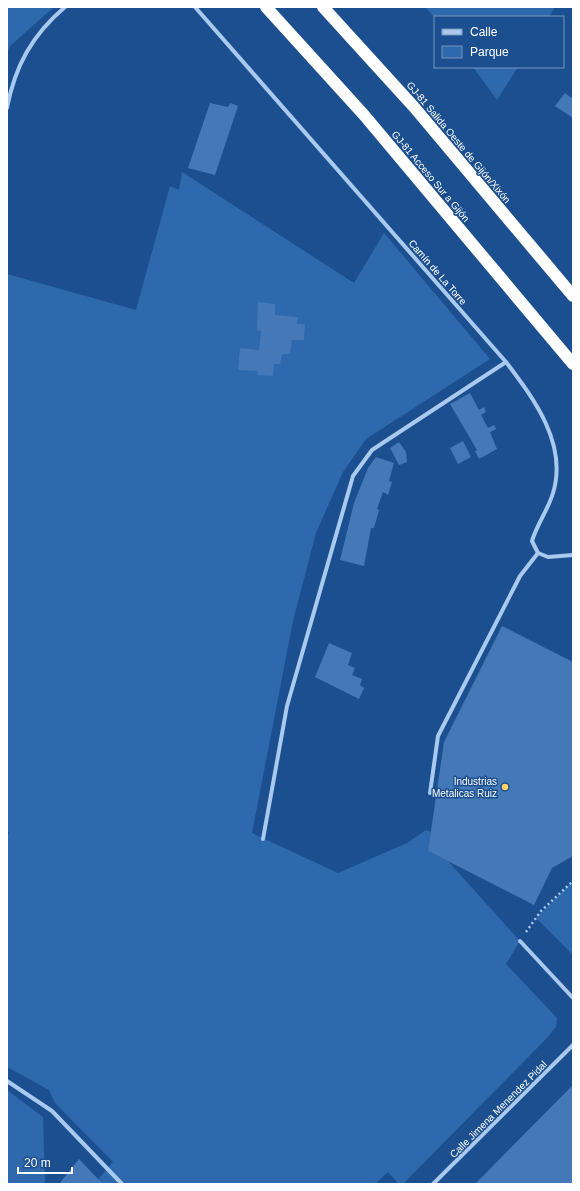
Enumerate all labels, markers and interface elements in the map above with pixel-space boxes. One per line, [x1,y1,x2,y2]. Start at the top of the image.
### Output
legend [434,16,564,68]
text: Calle [470,25,498,39]
text: Parque [470,45,509,59]
street label: GJ-81 Salida Oeste de Gijón/Xixón [405,79,513,205]
street label: GJ-81 Acceso Sur a Gijón [389,129,472,224]
street label: Camín de La Torre [406,238,469,307]
place label: Industrias Metalicas Ruiz [432,776,497,799]
marker: Industrias Metalicas Ruiz [500,782,510,792]
street label: Calle Jimena Menendez Pidal [448,1059,549,1160]
scale bar [18,1149,72,1175]
text: 20 m [24,1156,51,1170]

